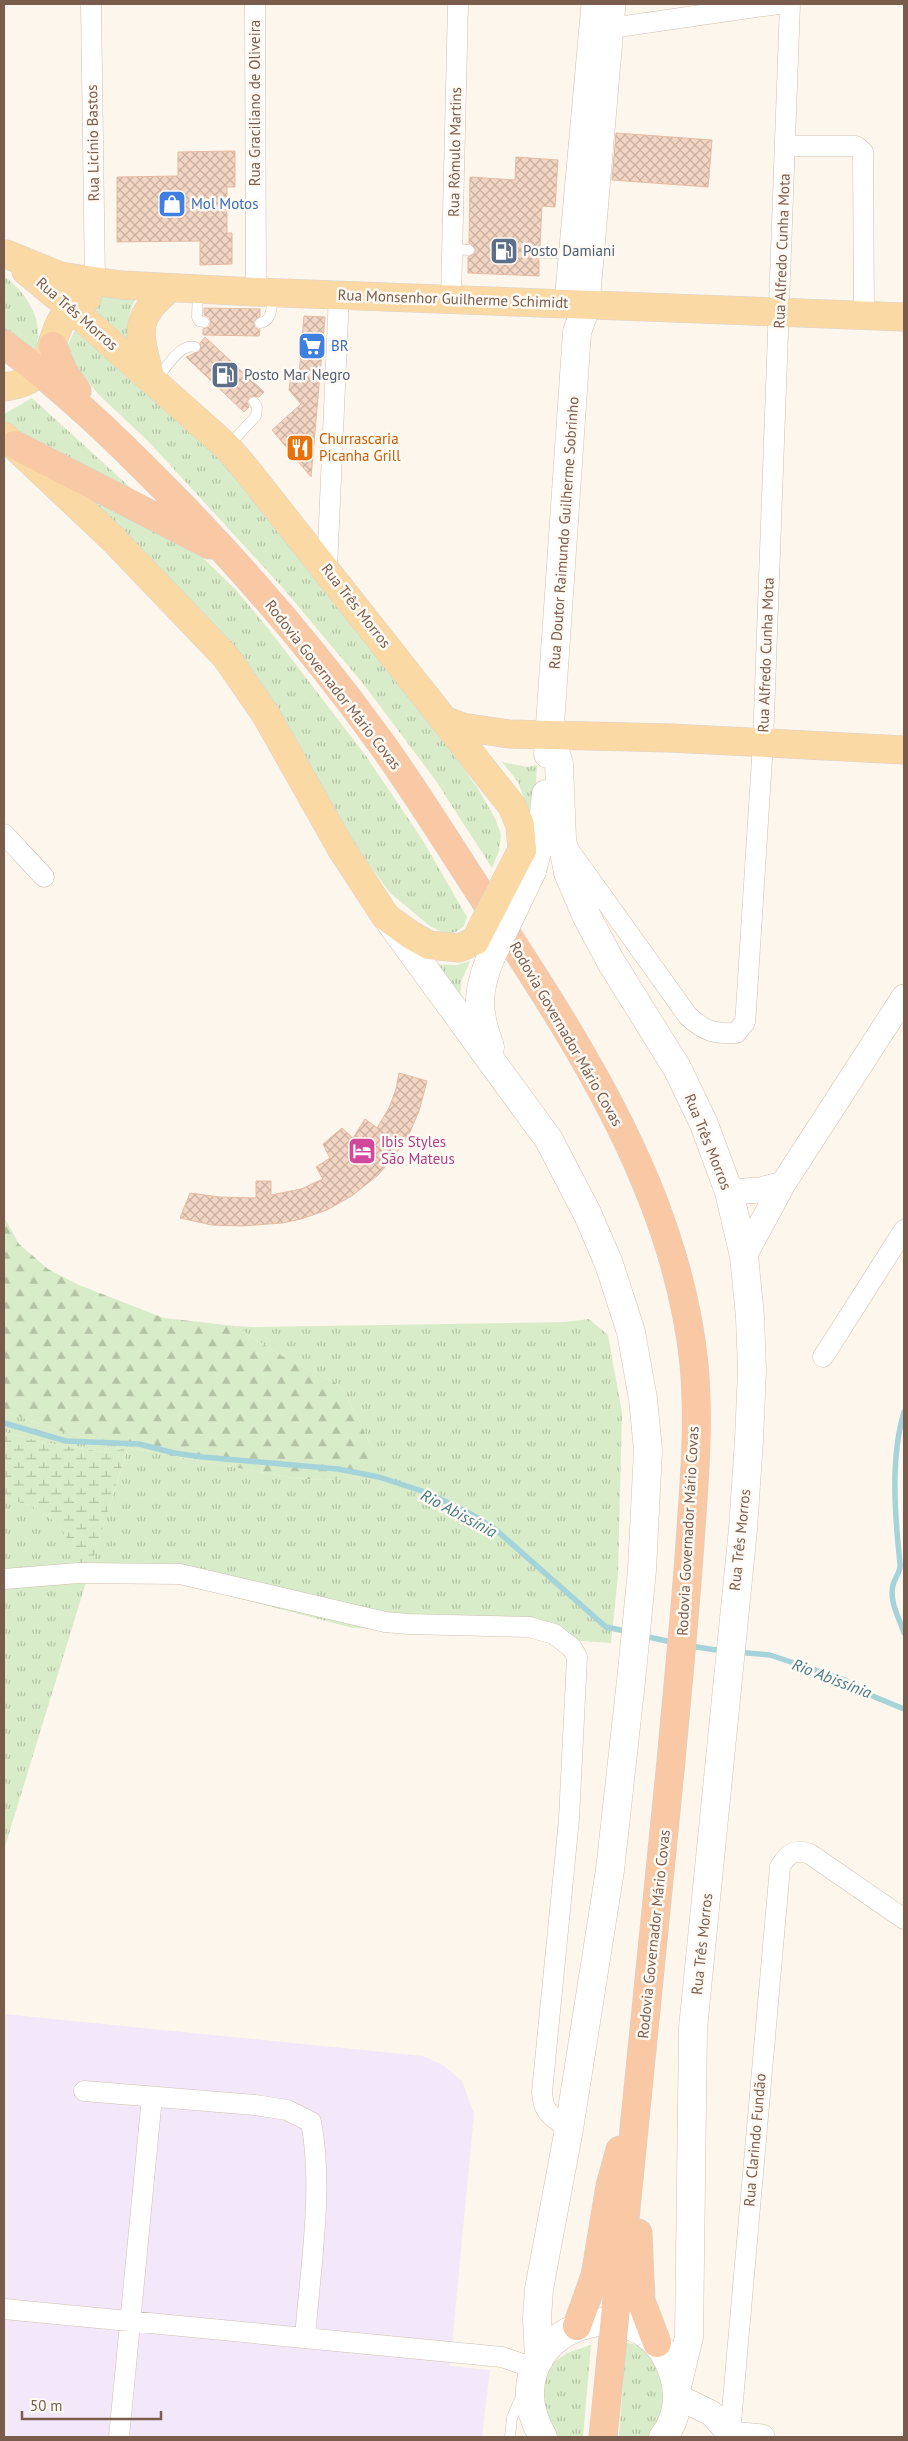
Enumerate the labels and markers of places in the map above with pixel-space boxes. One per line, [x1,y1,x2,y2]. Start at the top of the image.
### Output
shop icon: Mol Motos [157,189,187,219]
place label: Mol Motos [191,194,258,213]
fuel station icon: Posto Damiani [489,236,519,266]
place label: Posto Damiani [523,241,615,260]
supermarket icon: BR [297,331,327,361]
place label: BR [331,336,349,355]
fuel station icon: Posto Mar Negro [210,360,240,390]
place label: Posto Mar Negro [244,365,350,384]
place label: Churrascaria Picanha Grill [319,429,401,465]
restaurant icon: Churrascaria Picanha Grill [285,433,315,463]
place label: Ibis Styles São Mateus [381,1132,455,1168]
hotel icon: Ibis Styles São Mateus [347,1136,377,1166]

